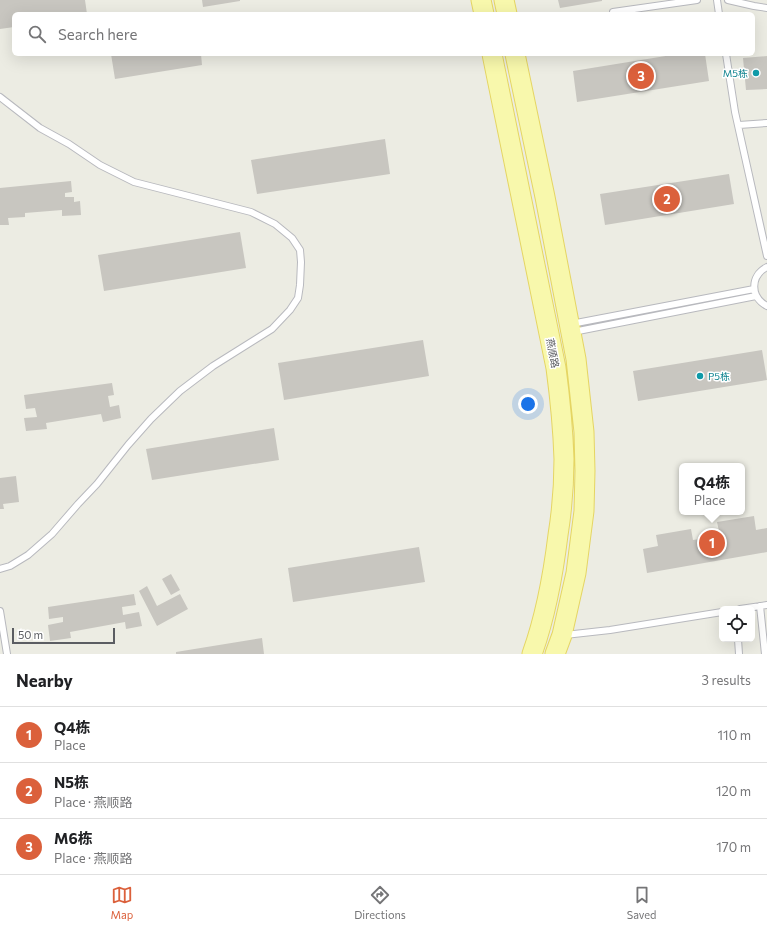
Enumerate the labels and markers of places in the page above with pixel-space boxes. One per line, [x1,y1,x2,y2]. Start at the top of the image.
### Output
pin: 3 [628,61,654,91]
place label: M5栋 [723,67,748,79]
marker: M5栋 [751,68,761,78]
pin: 2 [654,184,680,214]
place label: P5栋 [708,370,730,382]
marker: P5栋 [695,371,705,381]
pin: 1 [699,528,725,558]

